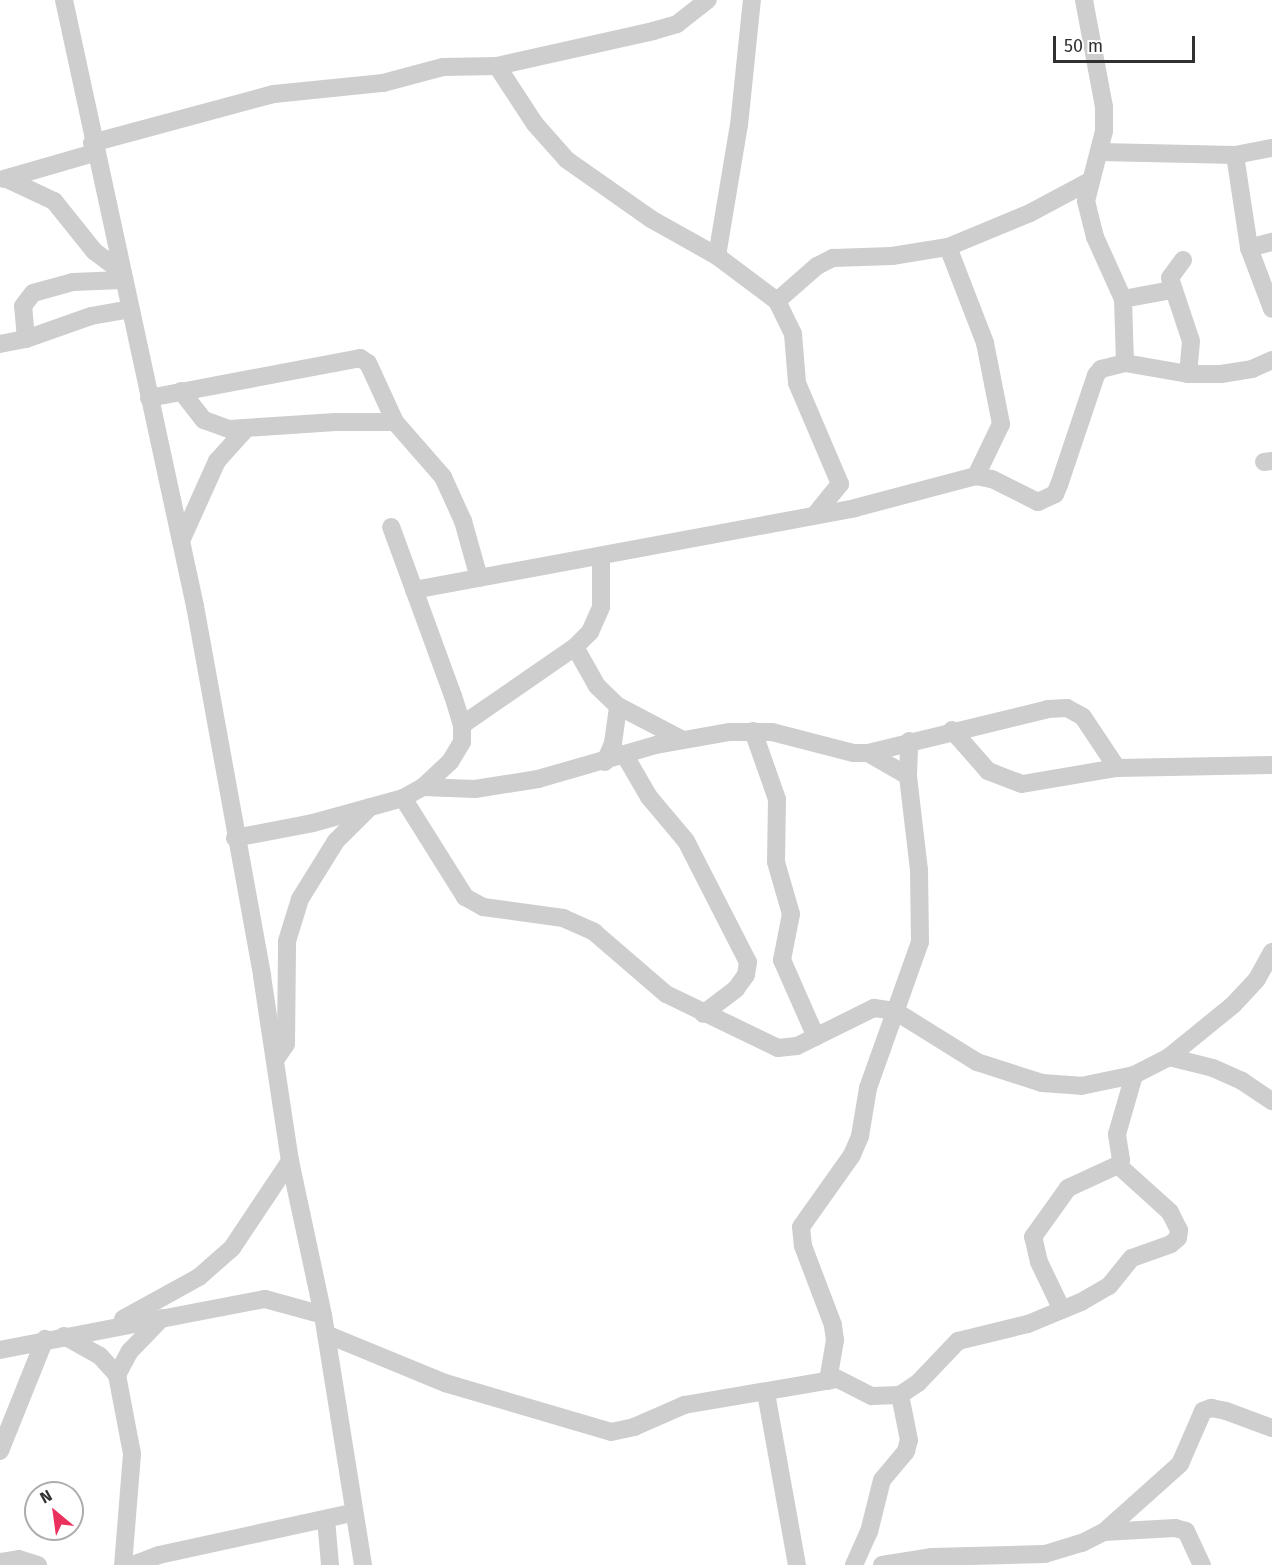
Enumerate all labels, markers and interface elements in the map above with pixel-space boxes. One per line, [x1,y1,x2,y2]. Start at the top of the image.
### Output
scale bar [1056,24,1198,62]
text: 50 m [1064,35,1103,57]
north arrow [24,1481,84,1541]
text: N [37,1486,55,1507]

